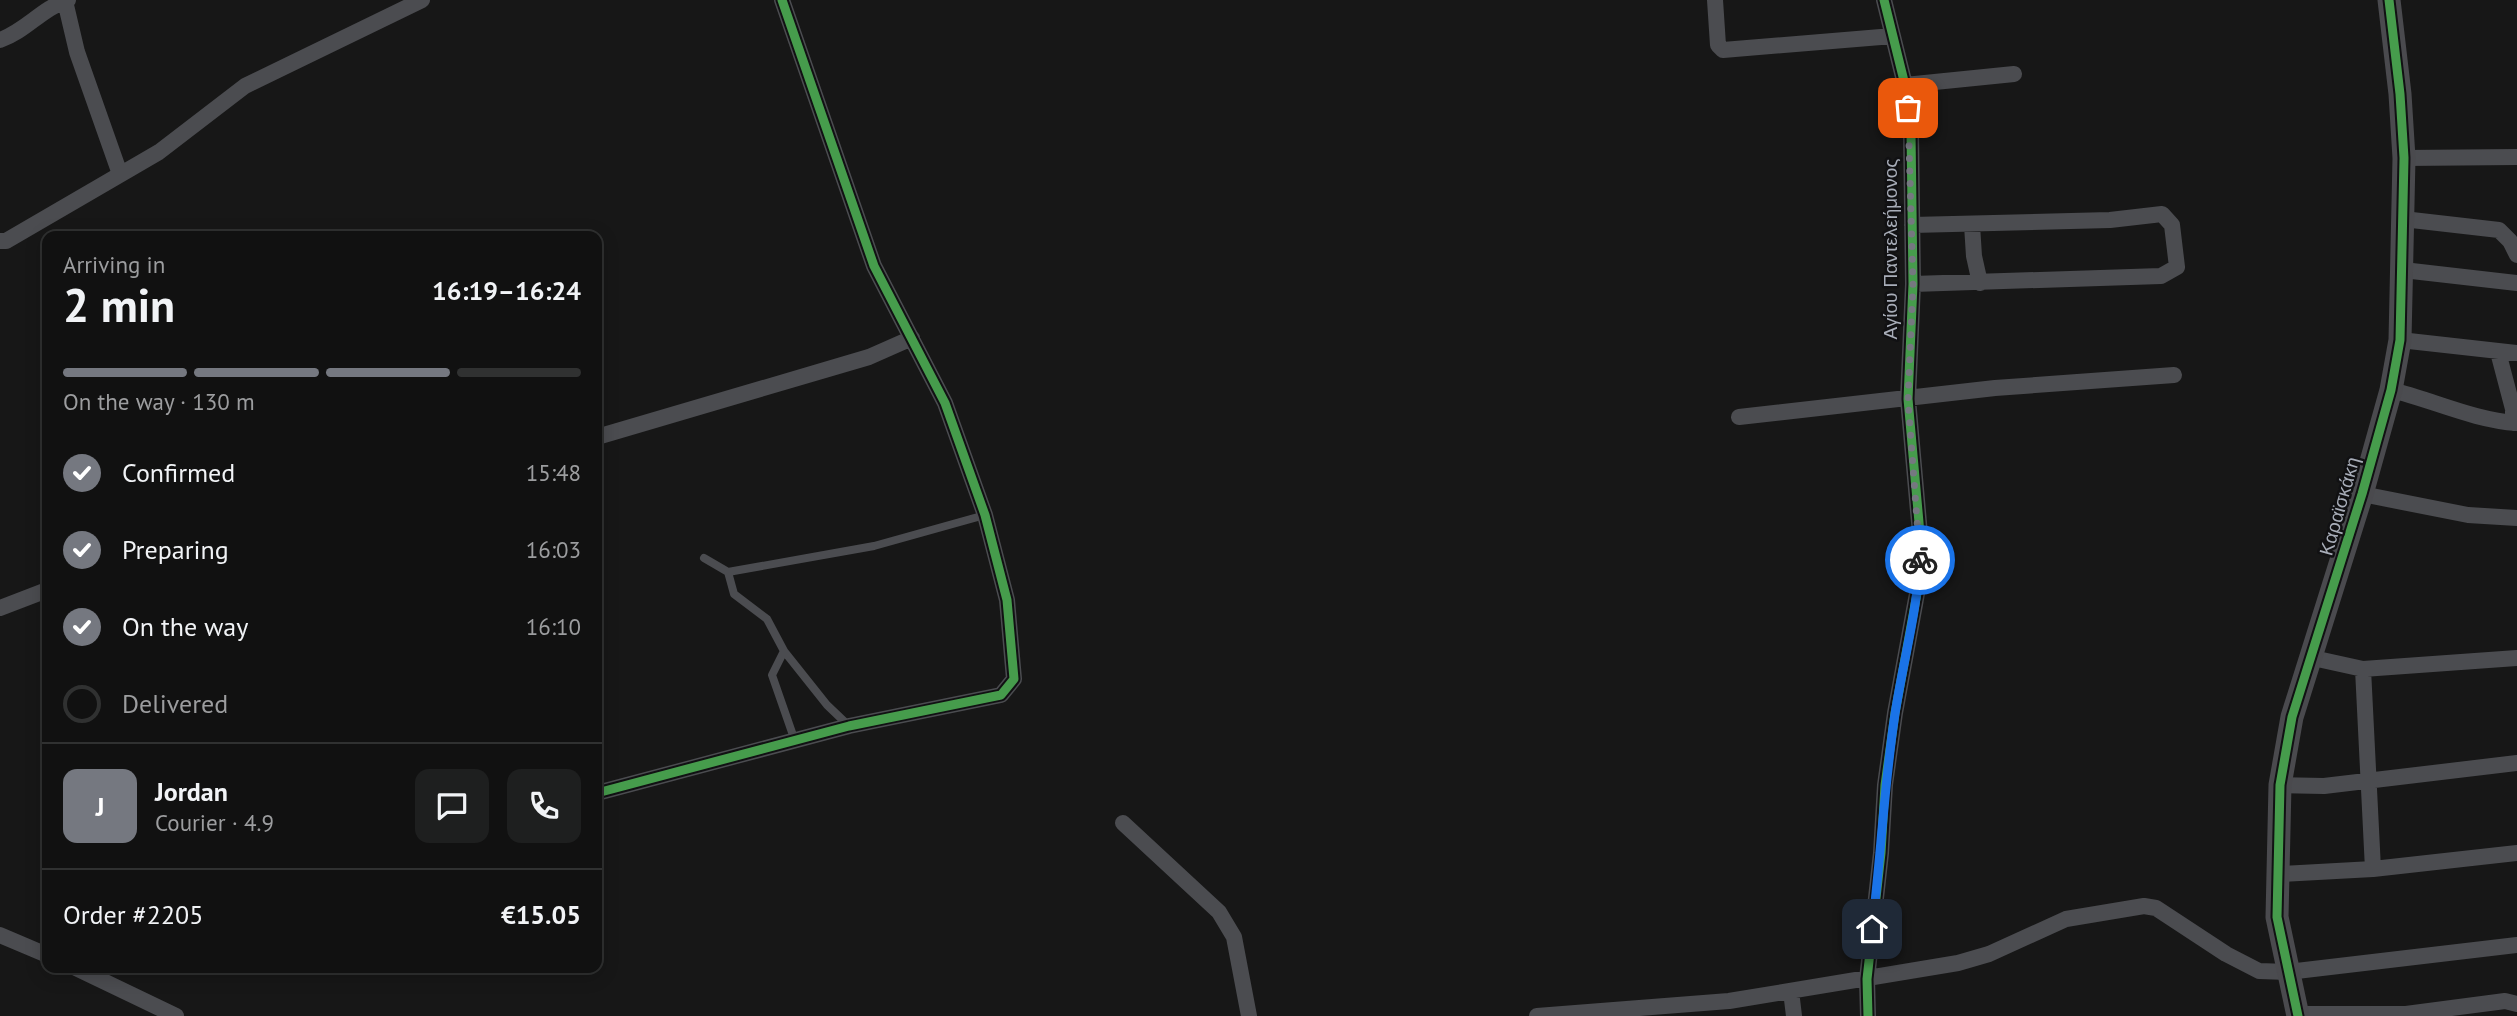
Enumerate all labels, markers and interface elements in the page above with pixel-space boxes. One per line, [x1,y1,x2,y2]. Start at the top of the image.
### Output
pin [1878,78,1938,138]
icon: bag [1889,89,1927,127]
street label: Αγίου Παντελεήμονος [1878,158,1902,340]
text: Arriving in [63,250,165,279]
text: 16:19–16:24 [432,274,581,307]
text: 2 min [63,275,175,335]
text: On the way · 130 m [63,387,255,416]
icon: check [63,454,101,492]
street label: Καραϊσκάκη [2313,454,2365,558]
text: Confirmed [122,456,235,489]
text: 15:48 [526,458,581,487]
courier [1885,525,1955,595]
icon: check [63,531,101,569]
text: Preparing [122,533,229,566]
text: 16:03 [526,535,581,564]
icon: bike [1901,541,1939,579]
icon: check [63,608,101,646]
text: On the way [122,610,248,643]
text: 16:10 [526,612,581,641]
text: Delivered [122,687,228,720]
button: chat [415,769,489,843]
button: phone [507,769,581,843]
text: Jordan [155,775,228,808]
text: J [96,790,104,823]
text: Courier · 4.9 [155,808,274,837]
text: Order #2205 [63,898,203,931]
text: €15.05 [501,898,581,931]
pin [1842,899,1902,959]
icon: home [1853,910,1891,948]

